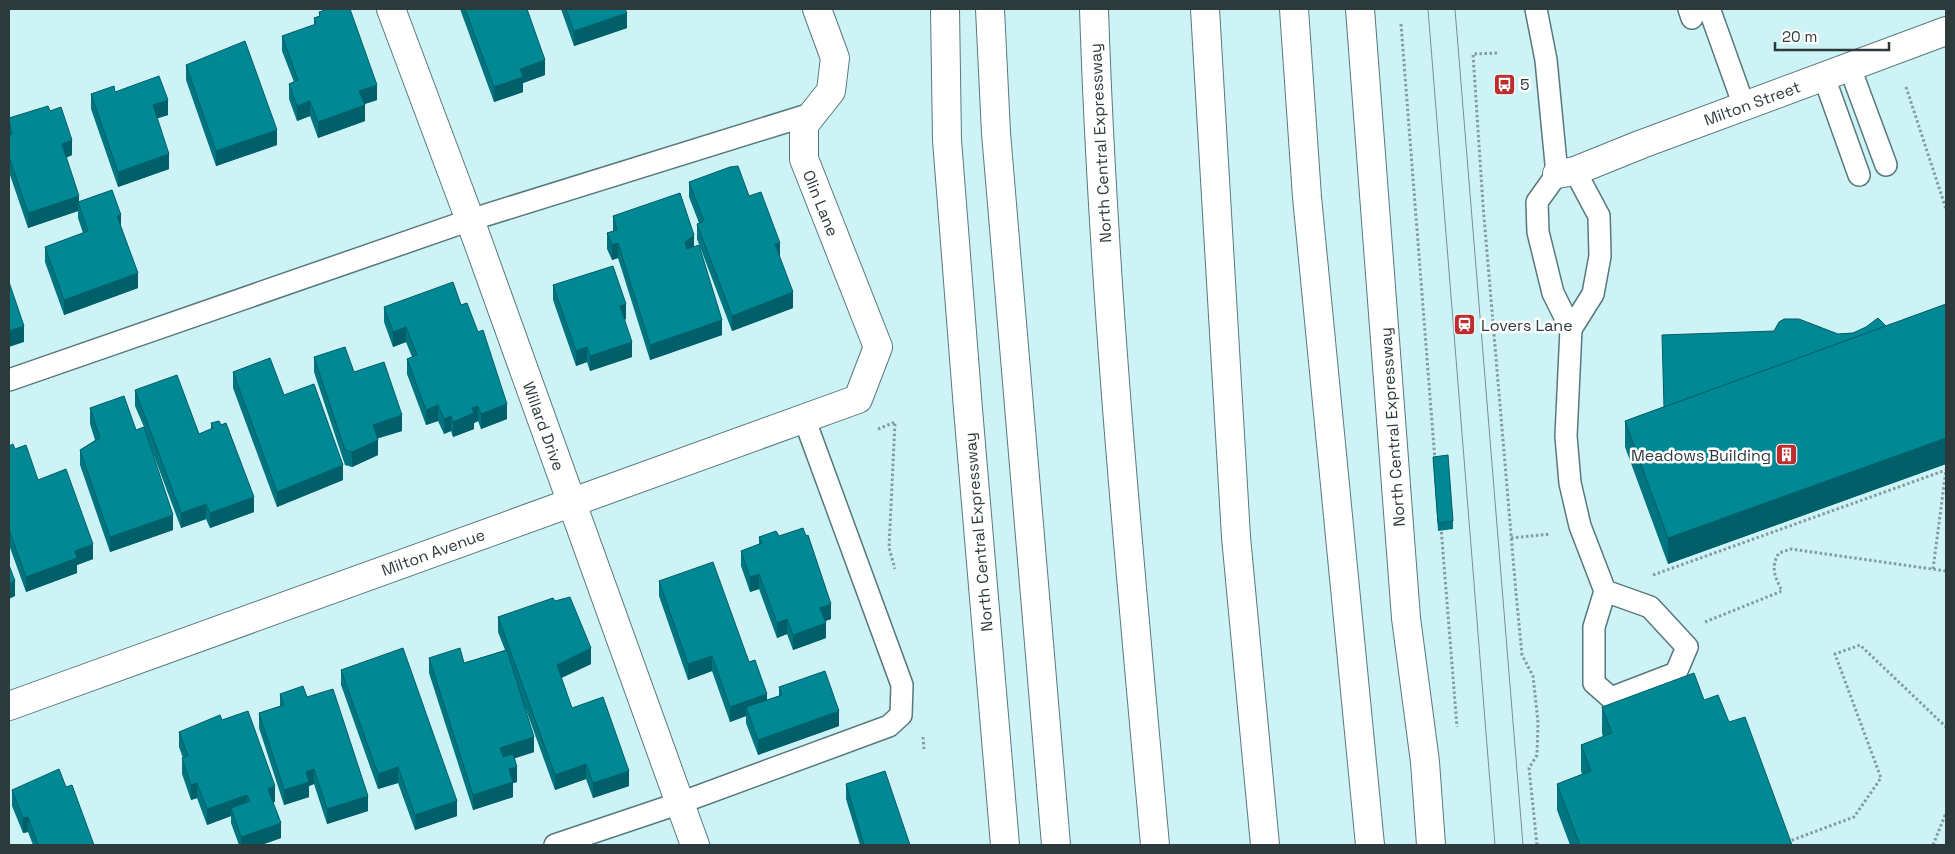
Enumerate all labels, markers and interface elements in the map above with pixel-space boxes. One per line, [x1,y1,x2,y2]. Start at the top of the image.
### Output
scale bar [1775,20,1889,52]
text: 20 m [1782,27,1817,46]
street label: North Central Expressway [1085,43,1116,243]
bus stop icon: 5 [1492,72,1516,96]
place label: 5 [1520,74,1530,95]
street label: Milton Street [1701,76,1803,131]
street label: Olin Lane [798,167,843,239]
station icon: Lovers Lane [1453,313,1477,337]
place label: Lovers Lane [1481,315,1573,336]
street label: North Central Expressway [1375,327,1410,527]
street label: Willard Drive [518,379,569,474]
street label: North Central Expressway [959,432,998,632]
building icon: Meadows Building [1775,443,1799,467]
place label: Meadows Building [1631,445,1771,466]
street label: Milton Avenue [378,524,488,581]

